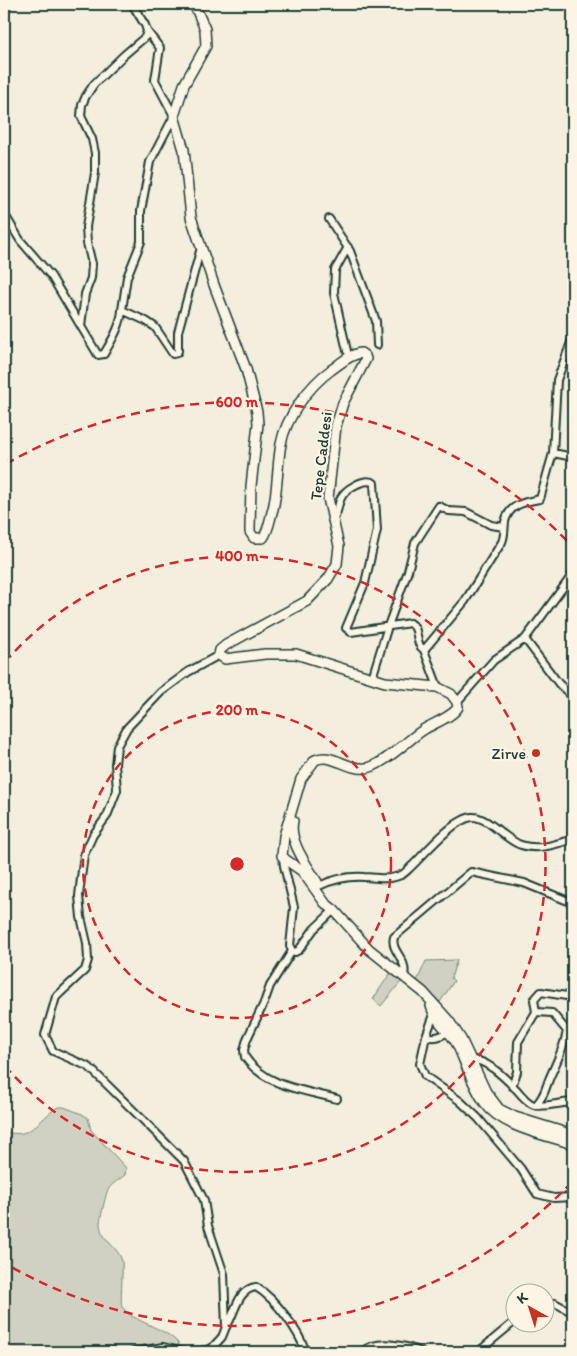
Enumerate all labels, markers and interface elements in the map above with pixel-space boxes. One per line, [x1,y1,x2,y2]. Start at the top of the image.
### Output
text: 600 m [216,393,259,411]
street label: Tepe Caddesi [306,410,336,502]
text: 400 m [215,547,259,565]
text: 200 m [216,701,259,719]
place label: Zirve [491,744,526,763]
marker: Zirve [530,747,542,759]
centre of rings [228,855,246,873]
north arrow [504,1284,554,1334]
text: K [513,1288,532,1308]

